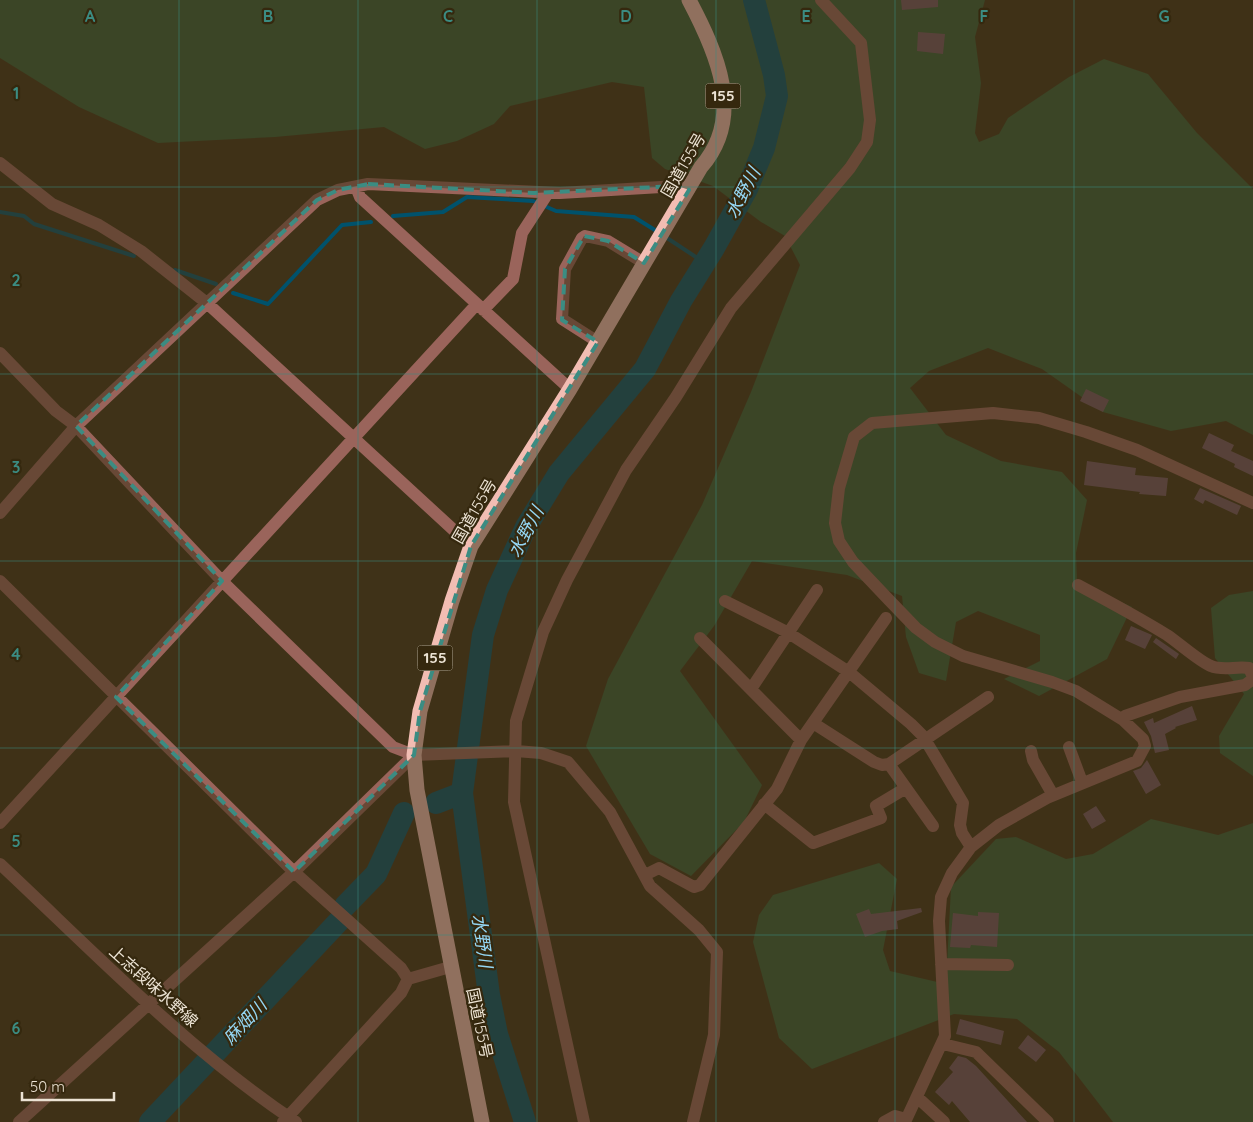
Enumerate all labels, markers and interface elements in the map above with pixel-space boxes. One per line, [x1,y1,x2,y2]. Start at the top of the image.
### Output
text: A [85,6,96,26]
text: B [263,6,273,26]
text: C [443,6,453,26]
text: D [620,6,632,26]
text: E [801,6,811,26]
text: F [980,6,989,26]
text: G [1158,6,1170,26]
text: 1 [13,83,19,103]
road number: 155 [706,84,740,108]
street label: 国道155号 [656,129,710,201]
water label: 水野川 [720,162,766,222]
text: 2 [11,270,21,290]
text: 3 [12,457,20,477]
street label: 国道155号 [447,475,501,547]
water label: 水野川 [503,501,549,561]
text: 4 [11,644,21,664]
road number: 155 [418,646,452,670]
text: 5 [11,831,21,851]
water label: 水野川 [467,913,498,971]
street label: 上志段味水野線 [106,941,202,1031]
street label: 国道155号 [463,986,497,1060]
water label: 麻畑川 [218,993,273,1049]
text: 6 [12,1018,21,1038]
scale bar [22,1070,115,1102]
text: 50 m [30,1077,65,1096]

